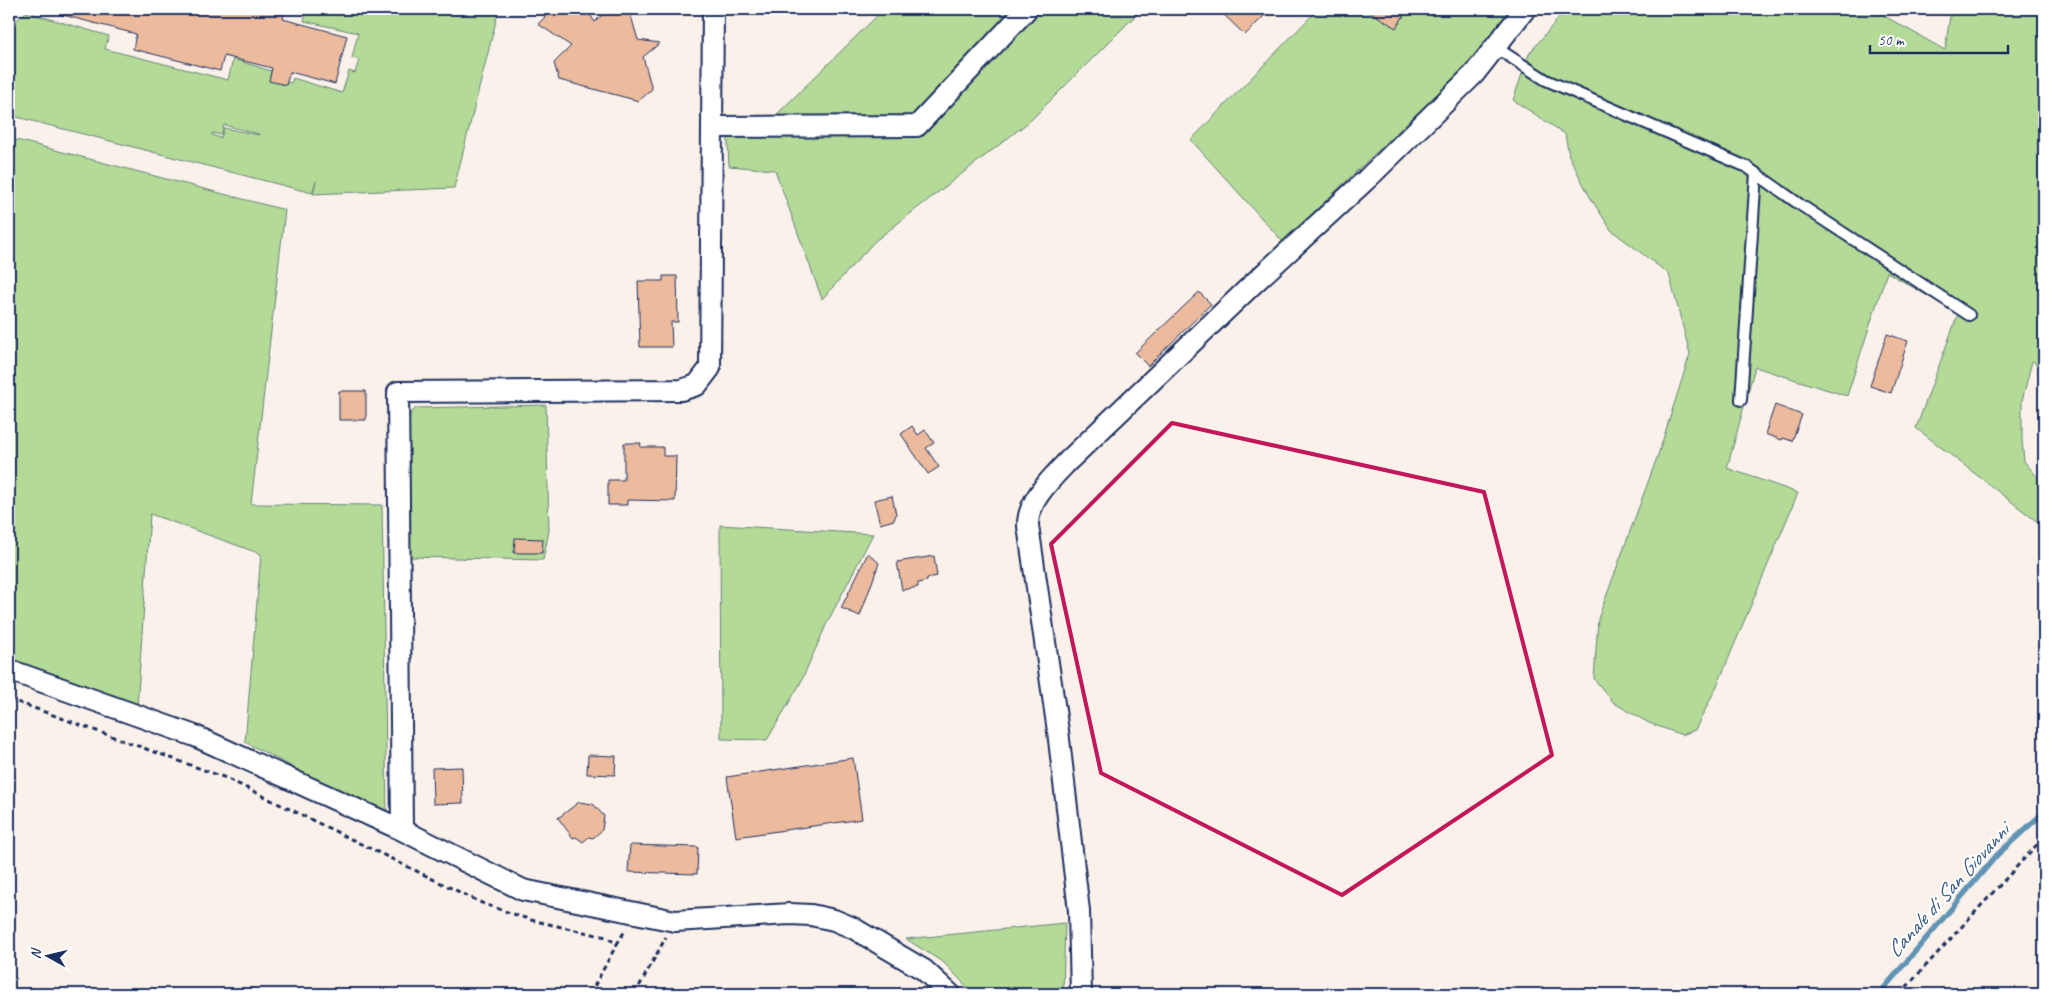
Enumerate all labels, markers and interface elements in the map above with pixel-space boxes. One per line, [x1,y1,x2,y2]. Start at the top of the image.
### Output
scale bar [1870,22,2008,54]
text: 50 m [1878,31,1905,50]
water label: Canale di San Giovanni [1880,814,2019,963]
north arrow [22,930,72,980]
text: N [27,946,45,960]

